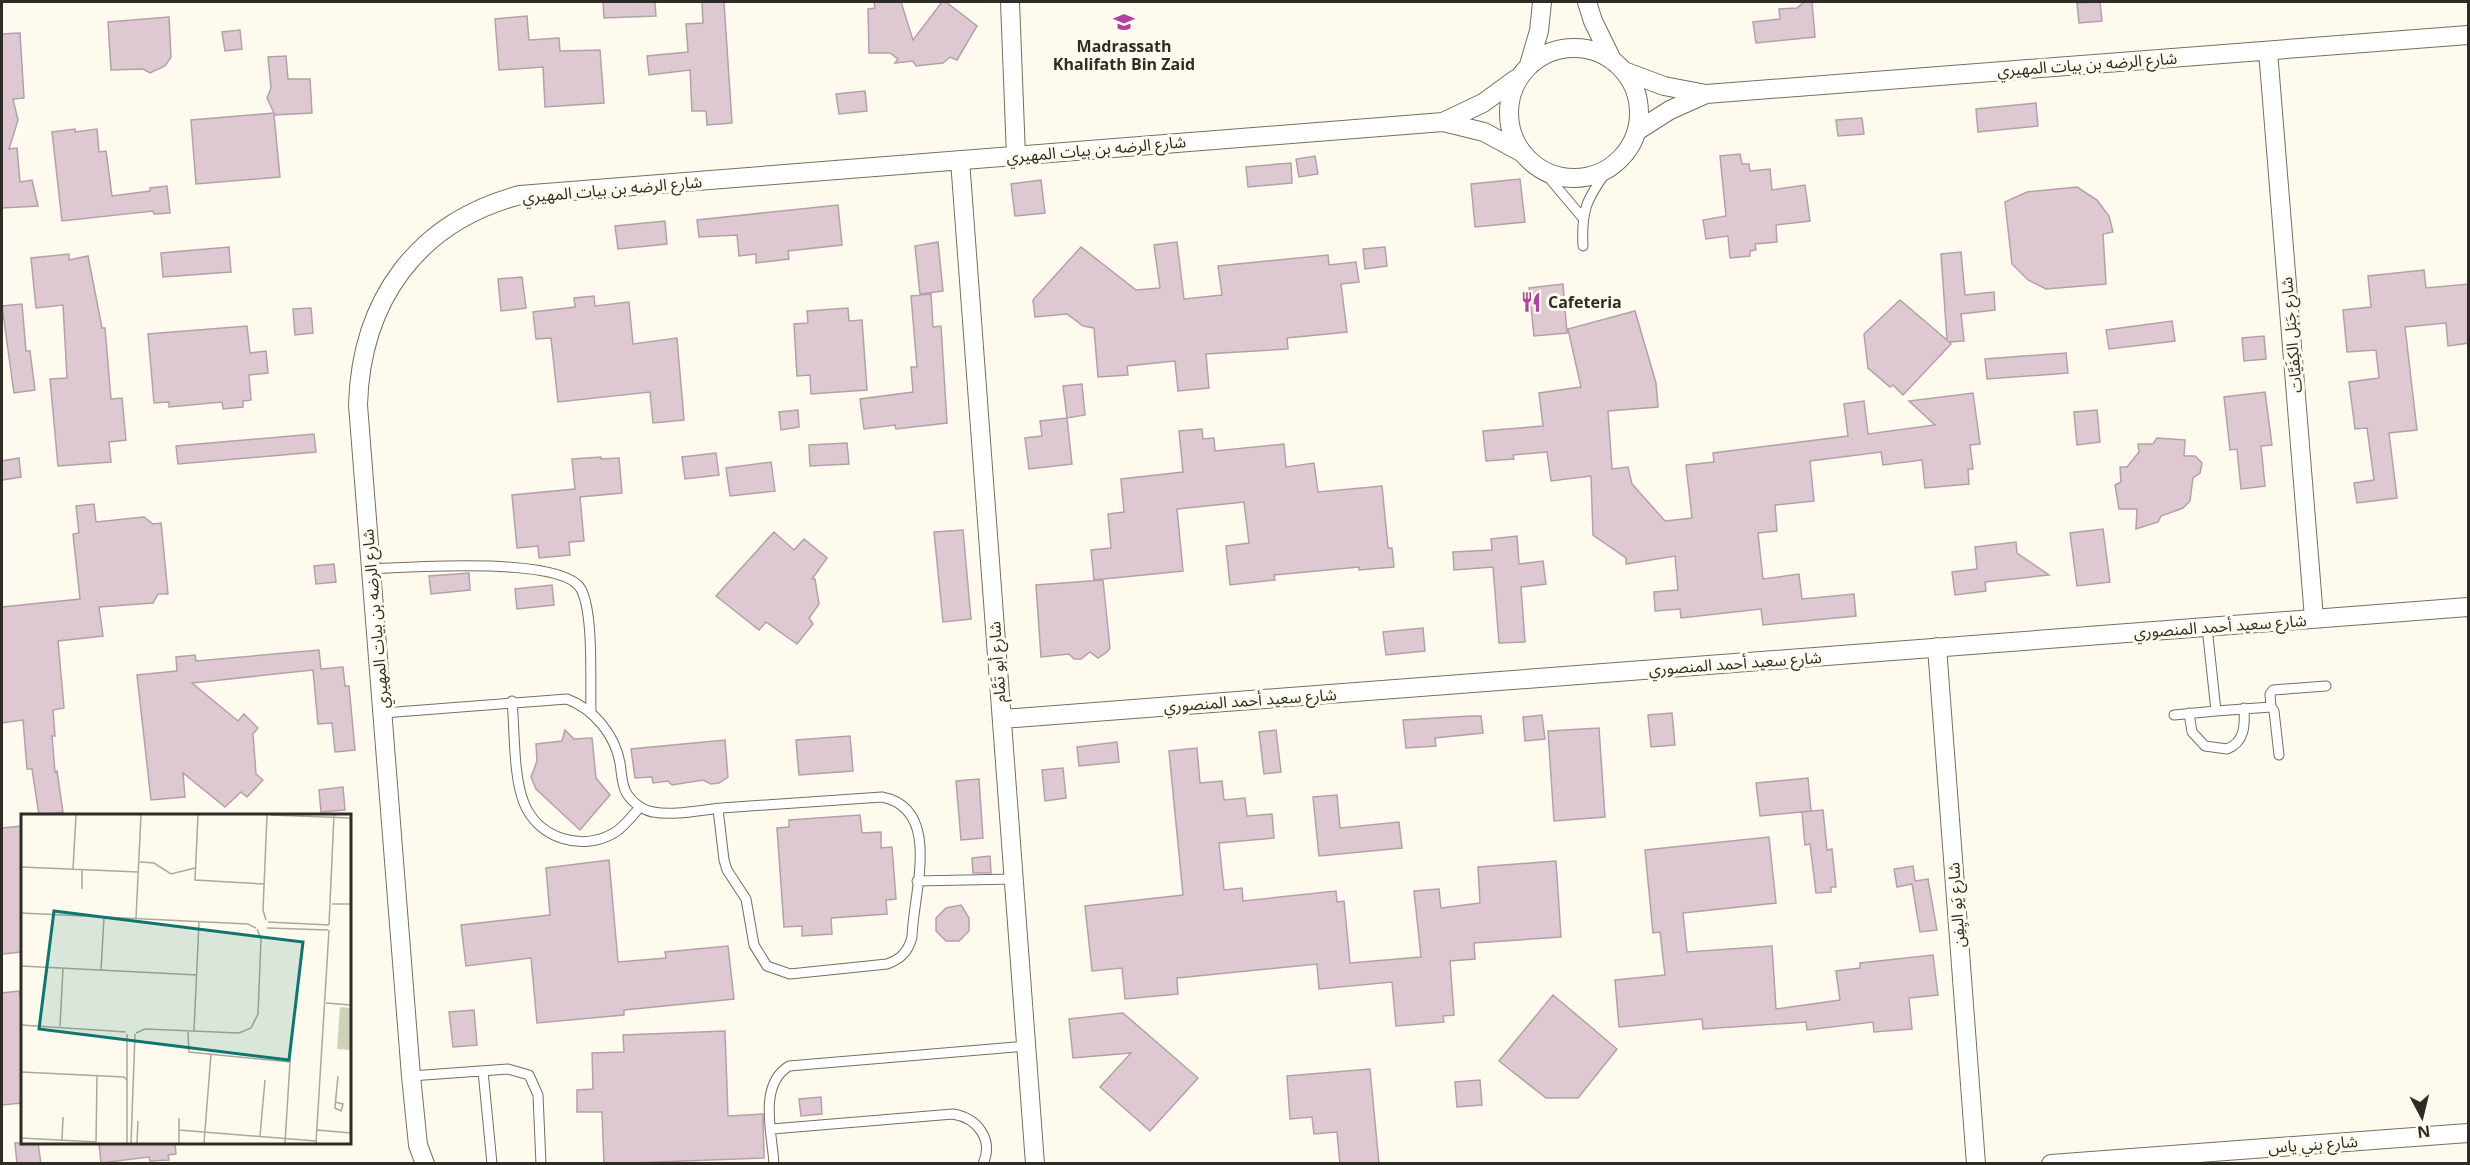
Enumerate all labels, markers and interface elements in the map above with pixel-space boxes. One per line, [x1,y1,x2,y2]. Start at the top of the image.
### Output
school or university icon: Madrassath Khalifath Bin Zaid [1112,10,1136,34]
place label: Madrassath Khalifath Bin Zaid [1053,35,1195,75]
street label: شارع الرضه بن بيات المهيري [1996,47,2178,83]
street label: شارع الرضه بن بيات المهيري [1005,130,1187,170]
street label: شارع الرضه بن بيات المهيري [521,170,703,210]
street label: شارع جَبَل الكِفَيَّات [2275,276,2309,394]
restaurant icon: Cafeteria [1519,290,1543,314]
place label: Cafeteria [1548,291,1622,313]
street label: شارع الرضه بن بيات المهيري [356,528,396,710]
street label: شارع سعيد أحمد المنصوري [2133,609,2307,645]
street label: شارع أبو تَمَّام [983,620,1013,703]
street label: شارع سعيد أحمد المنصوري [1648,646,1822,682]
street label: شارع سعيد أحمد المنصوري [1163,683,1337,719]
inset map [21,814,351,1144]
street label: شارع يَو اليِفِن [1942,862,1972,948]
north arrow [2392,1087,2452,1147]
text: N [2416,1120,2432,1144]
street label: شارع بني ياس [2267,1130,2359,1160]

